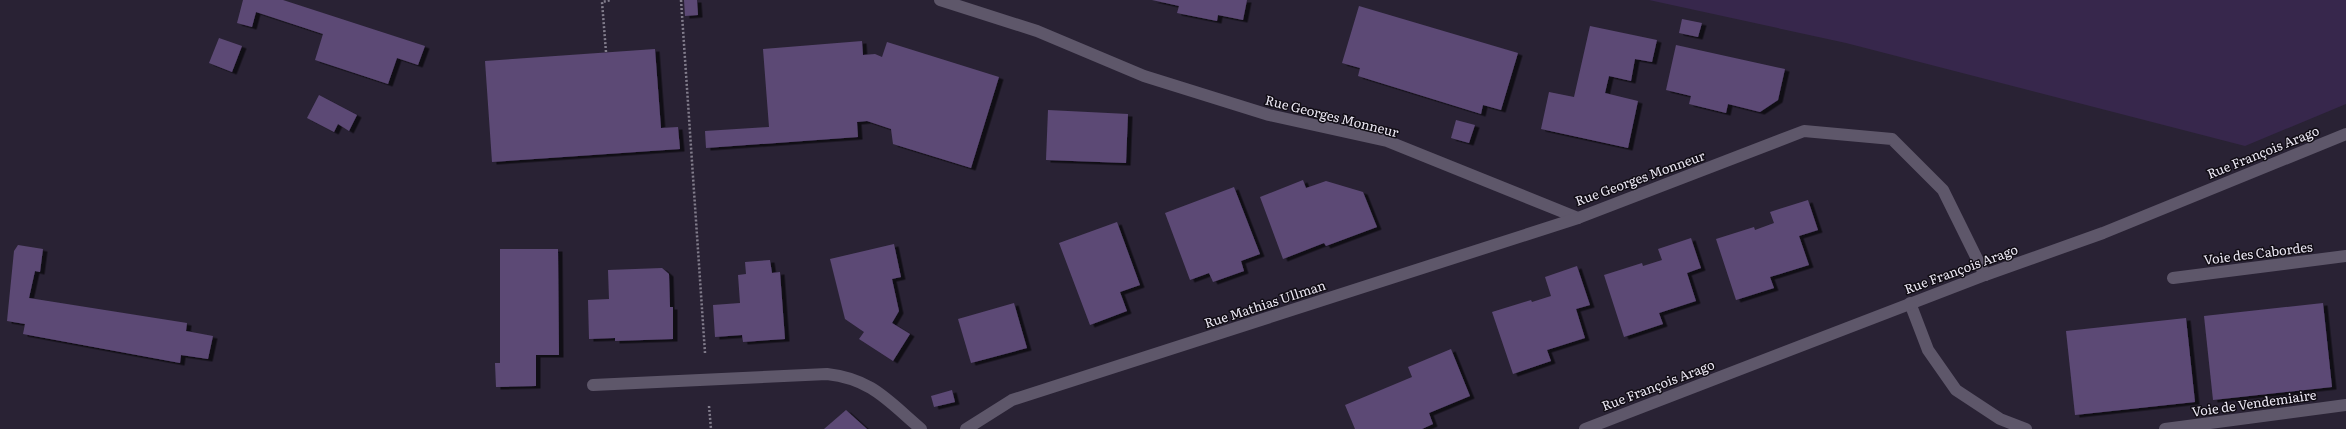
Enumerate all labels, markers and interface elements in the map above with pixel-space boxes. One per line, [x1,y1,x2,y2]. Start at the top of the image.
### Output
street label: Rue Georges Monneur [1263,90,1402,142]
street label: Rue François Arago [2204,120,2322,183]
street label: Rue Georges Monneur [1572,145,1708,210]
street label: Voie des Cabordes [2202,236,2314,269]
street label: Rue François Arago [1901,239,2021,298]
street label: Rue Mathias Ullman [1202,275,1328,332]
street label: Rue François Arago [1599,354,1717,415]
street label: Voie de Vendemiaire [2190,384,2318,421]

